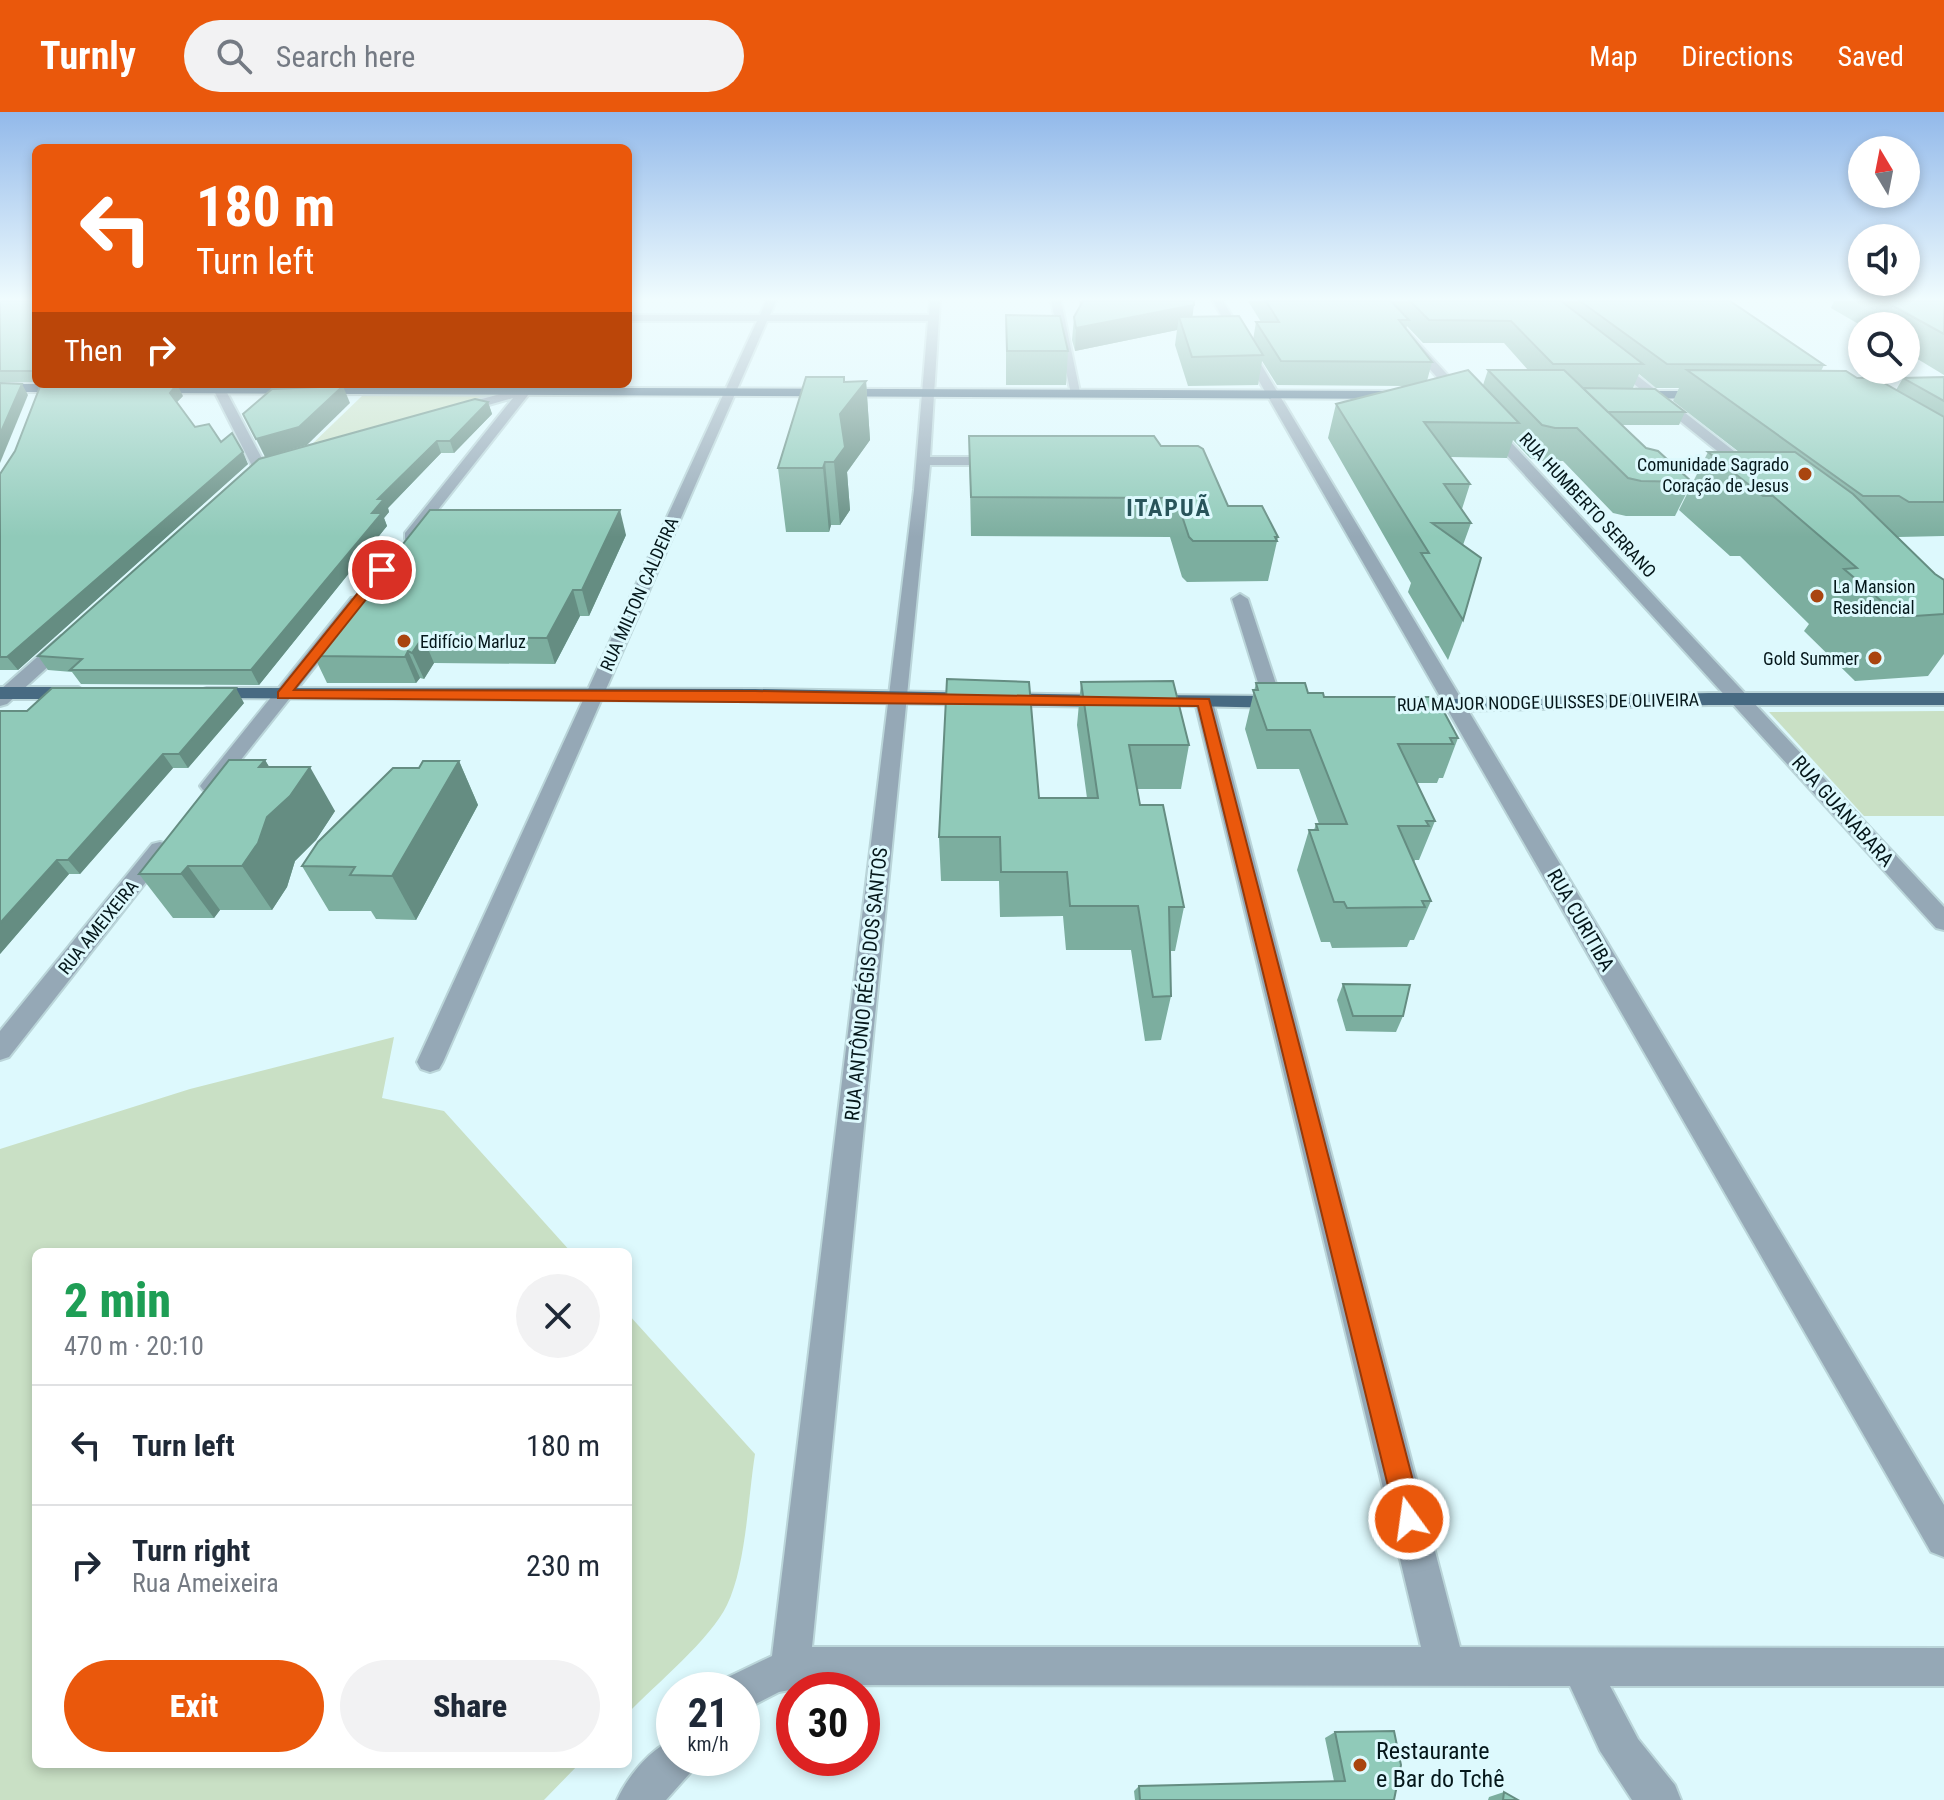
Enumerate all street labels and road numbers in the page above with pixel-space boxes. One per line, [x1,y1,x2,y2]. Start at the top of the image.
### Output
street label: RUA HUMBERTO SERRANO [1515,428,1661,582]
street label: RUA MILTON CALDEIRA [596,513,683,674]
street label: RUA MAJOR NODGE ULISSES DE OLIVEIRA [1397,689,1700,715]
street label: RUA GUANABARA [1787,751,1899,872]
street label: RUA ANTÔNIO RÉGIS DOS SANTOS [840,846,892,1122]
street label: RUA CURITIBA [1542,865,1620,976]
street label: RUA AMEIXEIRA [54,875,143,978]

